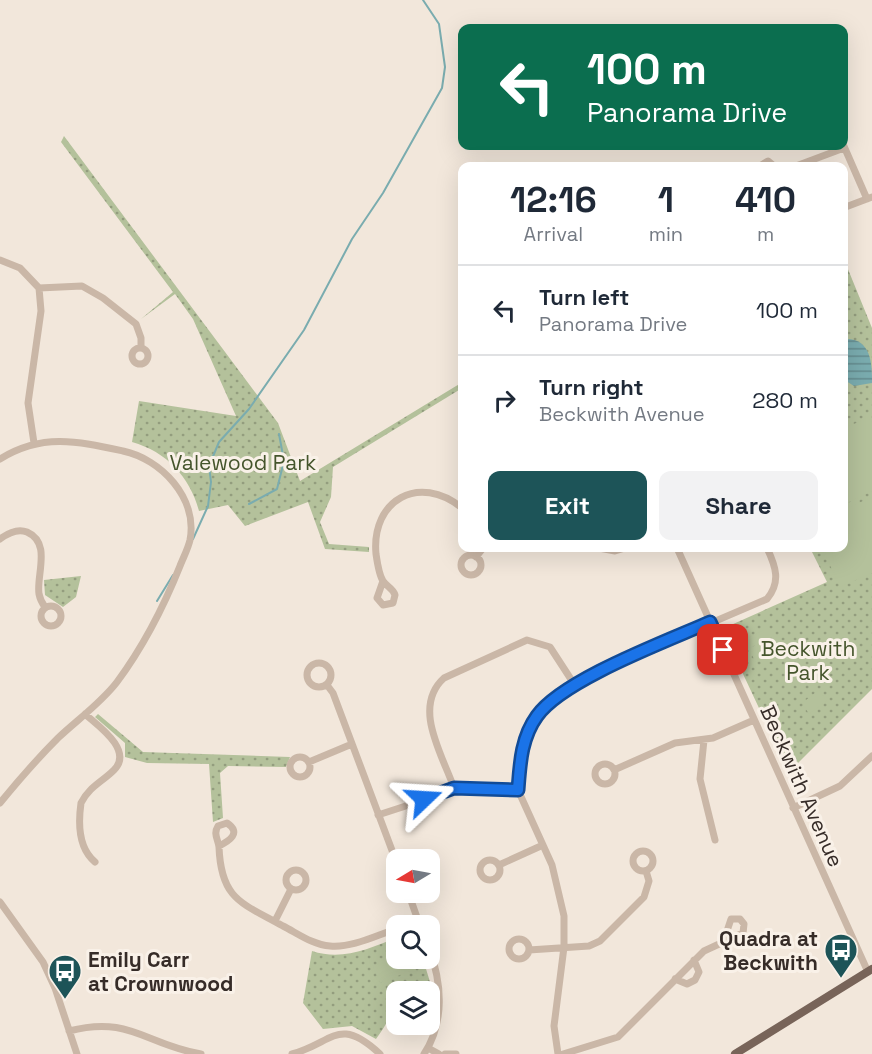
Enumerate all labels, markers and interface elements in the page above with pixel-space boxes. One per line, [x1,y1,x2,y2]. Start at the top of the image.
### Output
text: 100 m [587,43,707,96]
icon: left [488,48,566,126]
text: Panorama Drive [587,95,787,130]
text: 12:16 [510,177,597,223]
text: 1 [658,177,674,223]
text: 410 [735,177,796,223]
text: Arrival [524,221,583,247]
text: min [649,221,683,247]
text: m [757,221,774,247]
text: Turn left [539,283,629,311]
icon: left [488,294,521,327]
text: 100 m [756,296,818,324]
text: Panorama Drive [539,311,687,337]
text: Turn right [539,373,644,401]
icon: right [488,384,521,417]
text: 280 m [752,386,818,414]
text: Beckwith Avenue [539,401,705,427]
park label: Valewood Park [170,449,316,476]
button: Exit [488,471,647,540]
button: Share [659,471,818,540]
pin [697,624,748,675]
icon: arrive [706,633,739,666]
park label: Beckwith Park [761,635,855,686]
street label: Beckwith Avenue [754,701,850,871]
position arrow [392,767,456,831]
north arrow [386,849,440,903]
map controls [386,849,440,1035]
button: search [386,915,440,969]
place label: Quadra at Beckwith [719,925,818,976]
bus stop icon: Quadra at Beckwith [823,932,859,979]
place label: Emily Carr at Crownwood [88,946,234,997]
bus stop icon: Emily Carr at Crownwood [47,953,83,1000]
button: layers [386,981,440,1035]

